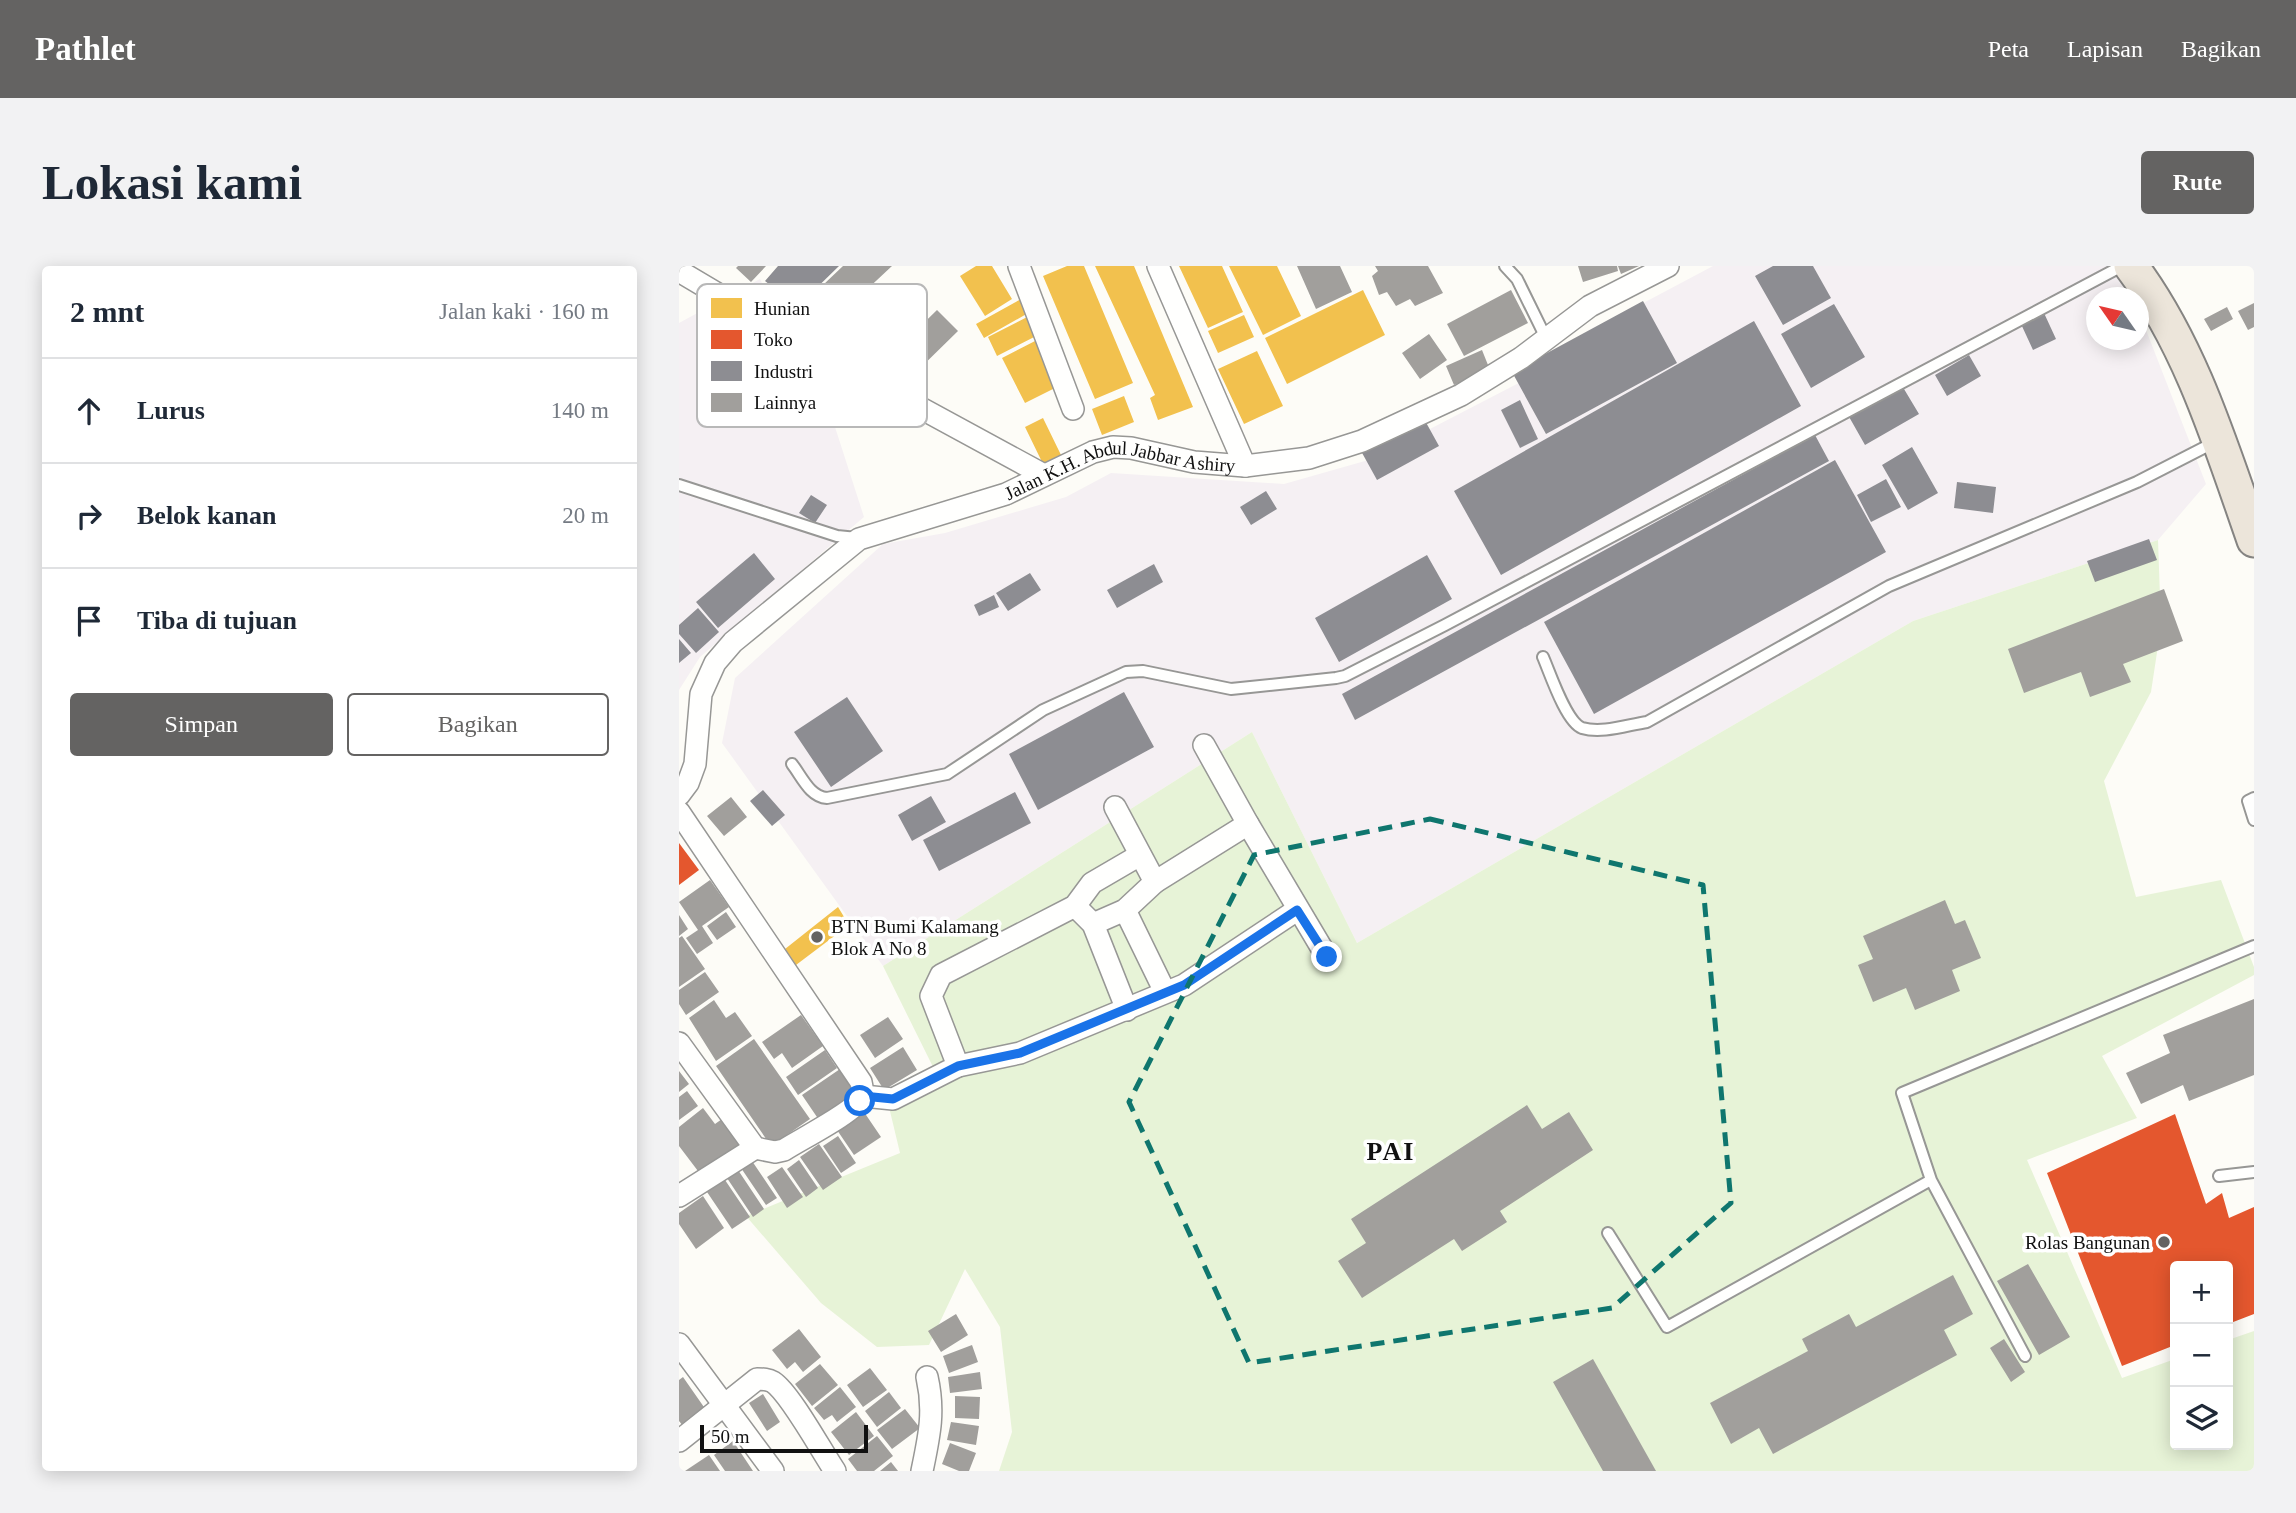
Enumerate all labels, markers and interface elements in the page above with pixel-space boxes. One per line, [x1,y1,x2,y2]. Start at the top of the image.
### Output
text: Pathlet [35,31,136,67]
text: Peta [1988,36,2029,62]
text: Lapisan [2067,36,2143,62]
text: Bagikan [2181,36,2261,62]
button: Rute [2141,151,2254,214]
text: Lokasi kami [42,155,302,210]
legend [697,284,927,427]
north arrow [2086,287,2149,350]
text: 2 mnt [70,295,144,328]
text: Hunian [754,298,810,319]
text: Jalan kaki · 160 m [439,299,609,324]
text: Toko [754,329,793,350]
text: Industri [754,361,813,382]
icon: ahead [70,392,108,430]
text: Lainnya [754,392,817,413]
text: Lurus [137,396,205,425]
text: 140 m [551,398,609,423]
street label: Jalan K.H. Abdul Jabbar Ashiry [1001,436,1237,504]
icon: right [70,497,108,535]
text: Belok kanan [137,501,276,530]
text: 20 m [562,503,609,528]
icon: arrive [70,602,108,640]
text: Tiba di tujuan [137,606,297,635]
button: Simpan [70,693,333,756]
button: Bagikan [347,693,609,756]
place label: BTN Bumi Kalamang Blok A No 8 [831,916,999,959]
marker: BTN Bumi Kalamang Blok A No 8 [809,929,825,945]
route end [1311,941,1342,972]
route start [844,1085,875,1116]
district label: PAI [1367,1137,1415,1166]
place label: Rolas Bangunan [2025,1232,2150,1253]
marker: Rolas Bangunan [2156,1234,2172,1250]
map controls [2170,1261,2233,1450]
button: + [2170,1261,2233,1324]
button: − [2170,1324,2233,1387]
button: layers [2170,1387,2233,1450]
scale bar [700,1422,868,1454]
text: 50 m [711,1426,750,1447]

